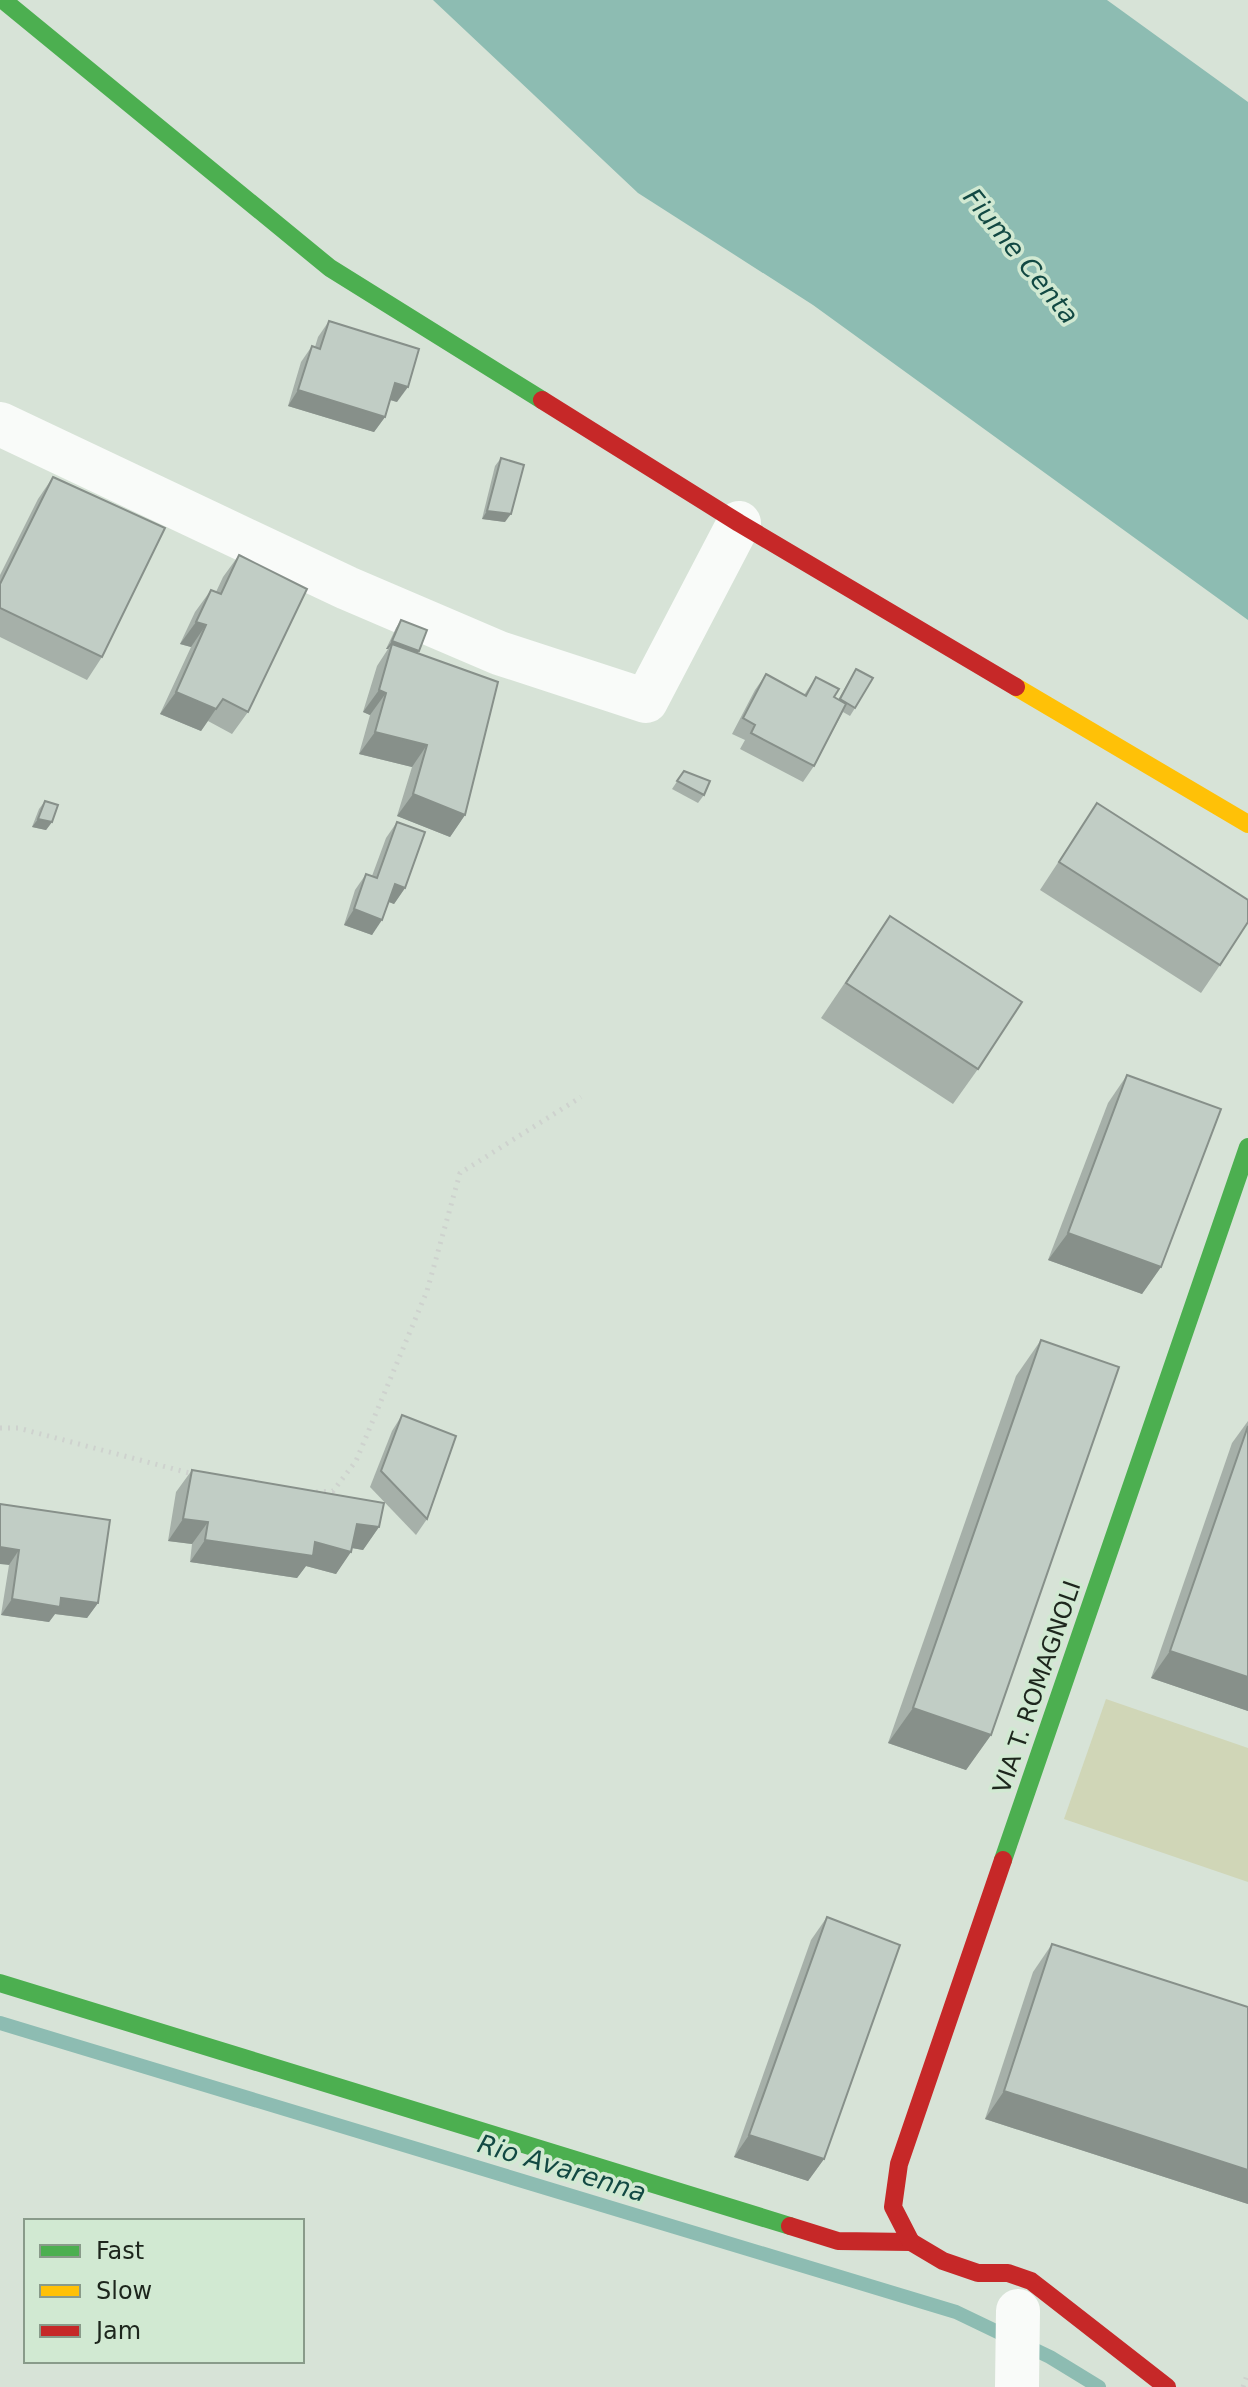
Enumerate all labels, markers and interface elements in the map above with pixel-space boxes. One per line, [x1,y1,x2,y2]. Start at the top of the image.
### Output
water label: Fiume Centa [957,182,1085,330]
street label: VIA T. ROMAGNOLI [987,1577,1087,1797]
water label: Rio Avarenna [474,2128,650,2208]
legend [24,2219,304,2363]
text: Fast [96,2237,144,2265]
text: Slow [96,2277,152,2305]
text: Jam [94,2317,141,2345]

